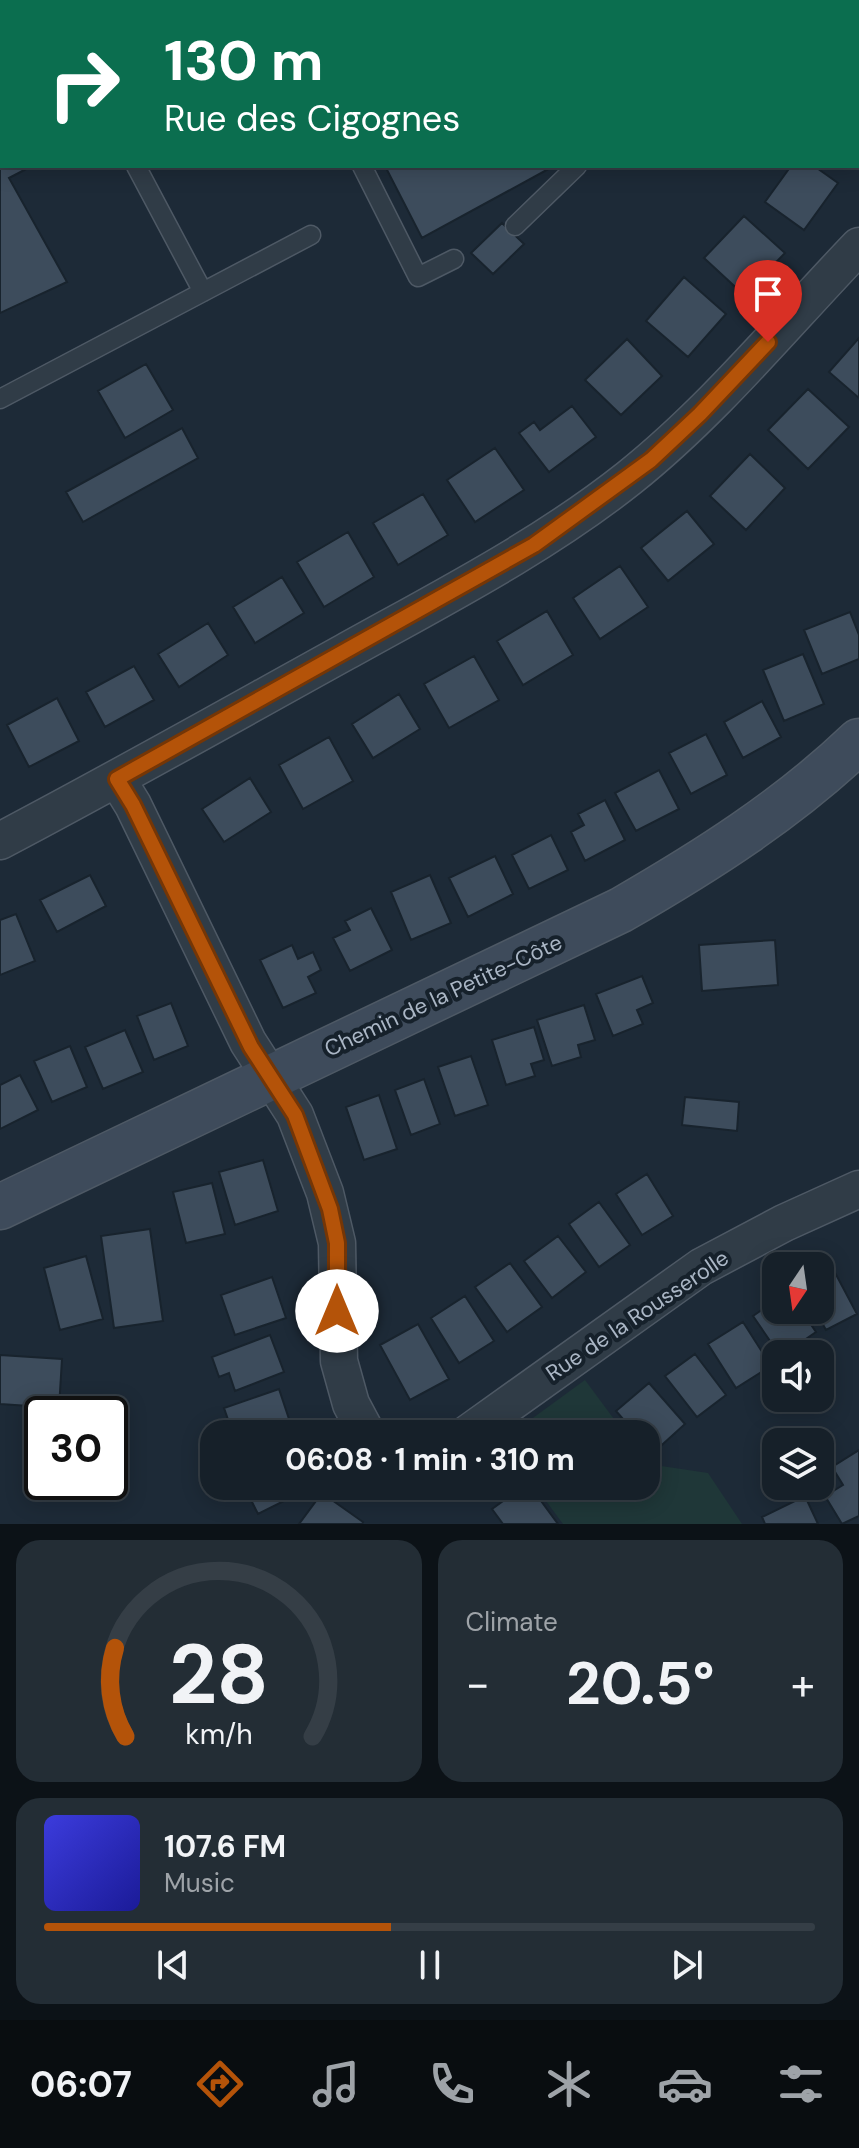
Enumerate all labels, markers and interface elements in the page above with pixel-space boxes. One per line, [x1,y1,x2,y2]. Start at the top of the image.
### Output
text: 130 m [164,24,323,97]
icon: right [32,32,136,136]
text: Rue des Cigognes [164,95,460,142]
pin [734,260,802,342]
icon: arrive [746,272,790,316]
street label: Chemin de la Petite-Côte [320,928,567,1063]
street label: Rue de la Rousserolle [540,1243,734,1387]
north arrow [762,1252,834,1324]
map controls [762,1252,834,1500]
position arrow [295,1269,379,1353]
button: sound [762,1340,834,1412]
speed limit sign: 30 [24,1396,128,1500]
button: layers [762,1428,834,1500]
text: 06:08 · 1 min · 310 m [285,1440,575,1479]
text: Climate [466,1605,558,1639]
text: 28 [169,1620,269,1729]
text: 20.5° [566,1644,714,1723]
text: − [466,1655,490,1713]
text: + [791,1655,815,1713]
text: km/h [185,1716,253,1753]
text: 107.6 FM [164,1827,286,1866]
text: Music [164,1866,235,1900]
icon: previous [151,1943,195,1987]
icon: pause [408,1943,452,1987]
icon: next [665,1943,709,1987]
icon: directions [192,2056,248,2112]
icon: music [308,2056,364,2112]
icon: phone [424,2056,480,2112]
icon: climate [541,2056,597,2112]
icon: car [657,2056,713,2112]
icon: filters [773,2056,829,2112]
text: 06:07 [30,2061,132,2108]

